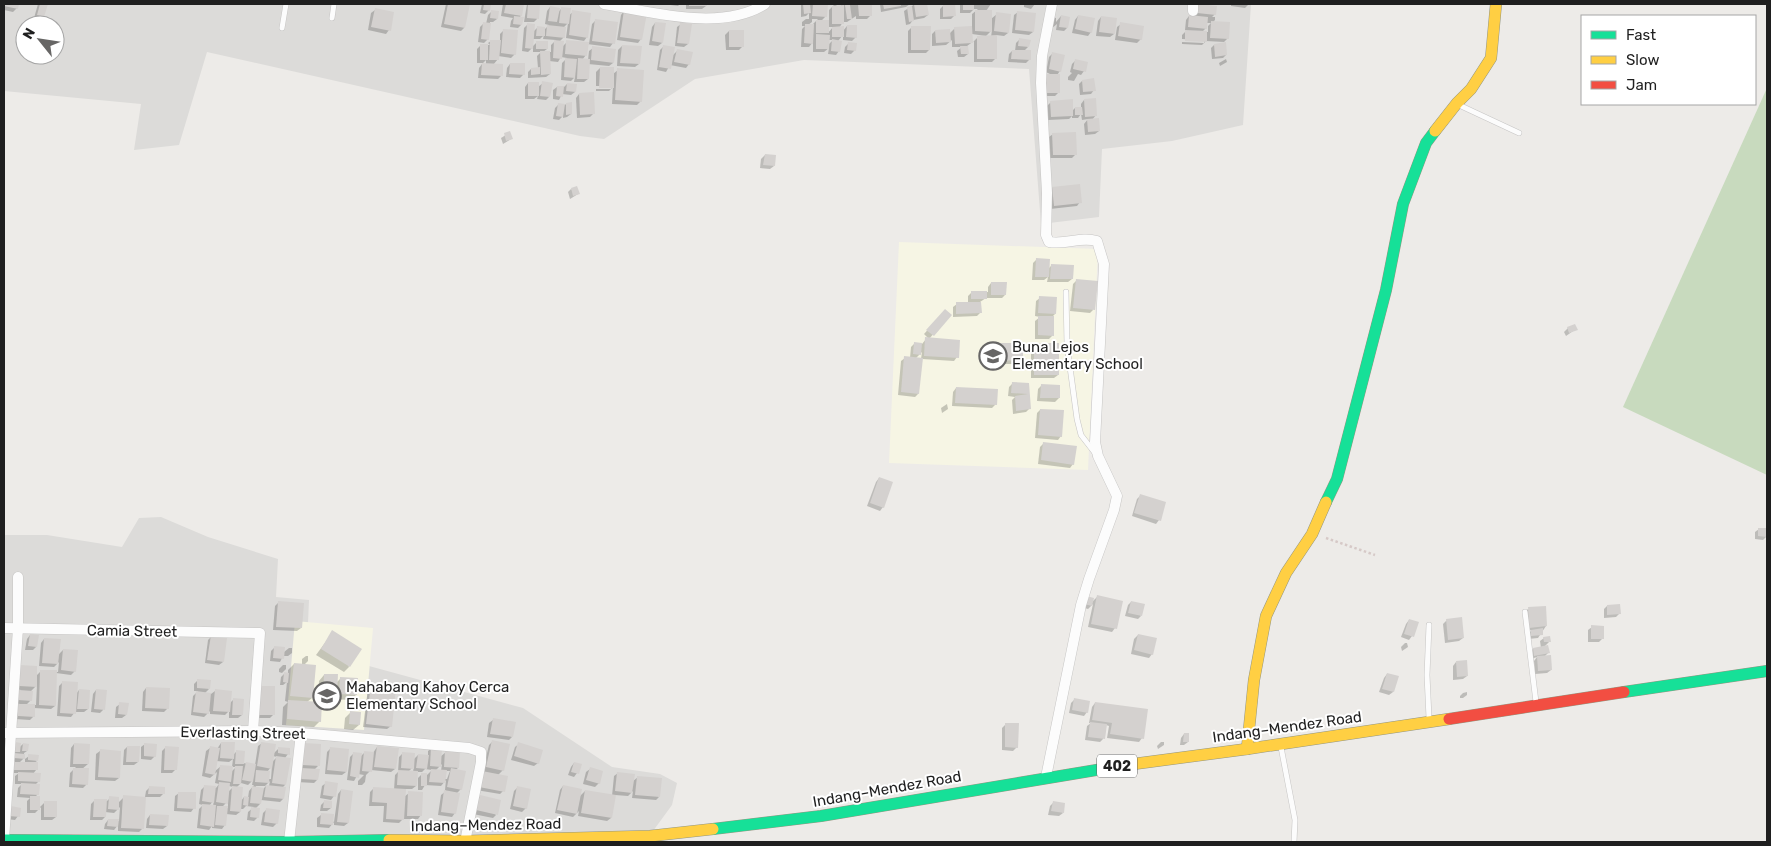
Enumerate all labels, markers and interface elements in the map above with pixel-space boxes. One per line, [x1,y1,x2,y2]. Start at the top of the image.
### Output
north arrow [15,15,65,65]
legend [1581,15,1756,105]
text: N [19,25,39,42]
text: Fast [1626,26,1656,44]
text: Slow [1626,51,1659,69]
text: Jam [1626,76,1657,94]
place label: Buna Lejos Elementary School [1012,338,1143,373]
school or university icon: Buna Lejos Elementary School [978,341,1008,371]
street label: Camia Street [87,621,178,641]
place label: Mahabang Kahoy Cerca Elementary School [346,678,509,713]
school or university icon: Mahabang Kahoy Cerca Elementary School [312,681,342,711]
street label: Indang–Mendez Road [1211,708,1363,746]
street label: Everlasting Street [180,723,306,743]
road number: 402 [1097,754,1137,778]
street label: Indang–Mendez Road [811,767,963,811]
street label: Indang–Mendez Road [411,815,561,835]

